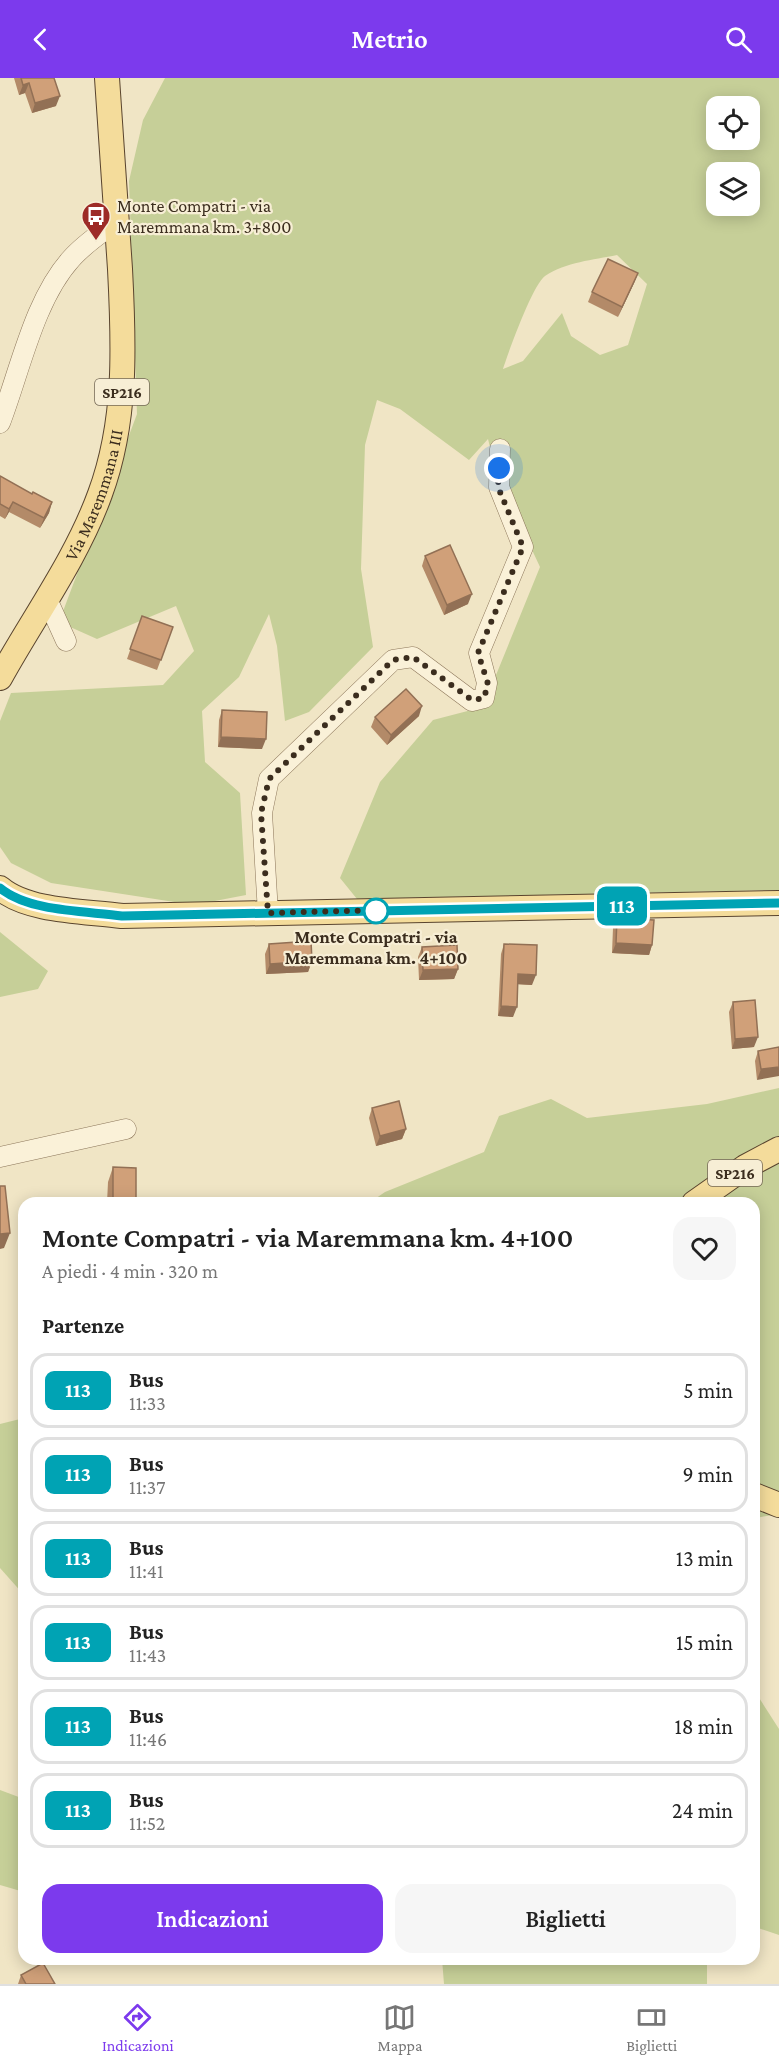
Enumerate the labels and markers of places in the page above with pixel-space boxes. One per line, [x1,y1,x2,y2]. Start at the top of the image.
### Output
place label: Monte Compatri - via Maremmana km. 3+800 [117,196,291,237]
bus stop icon: Monte Compatri - via Maremmana km. 3+800 [80,200,112,242]
marker: Monte Compatri - via Maremmana km. 4+100 [363,898,389,924]
place label: Monte Compatri - via Maremmana km. 4+100 [285,927,467,968]

